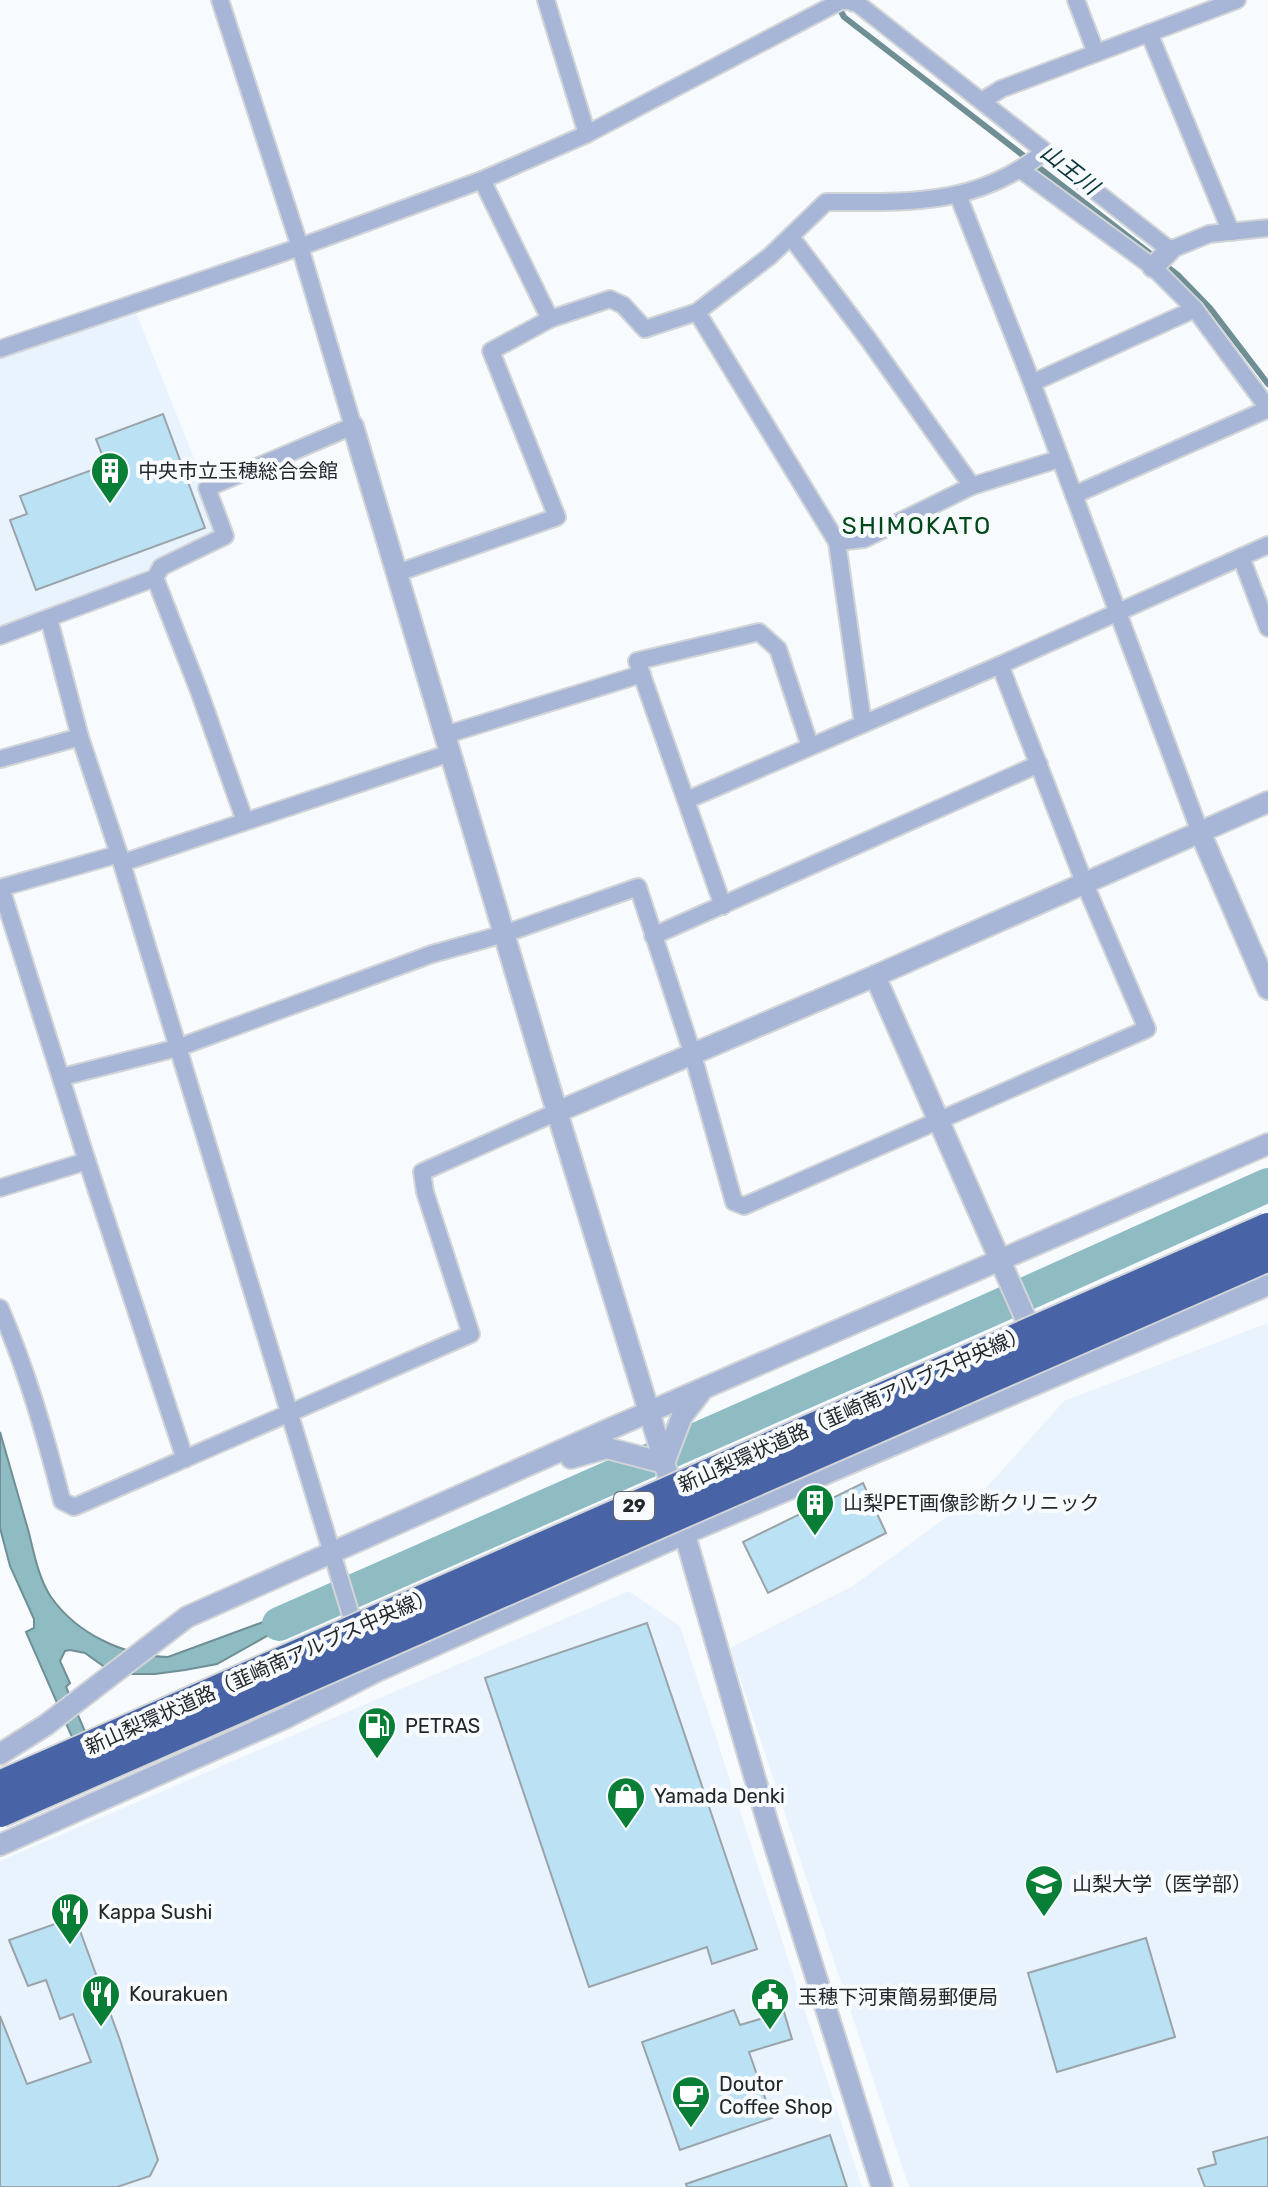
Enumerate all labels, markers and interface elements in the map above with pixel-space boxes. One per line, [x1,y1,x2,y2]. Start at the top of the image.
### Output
water label: 山王川 [1035,138,1106,202]
building icon: 中央市立玉穂総合会館 [89,450,131,505]
place label: 中央市立玉穂総合会館 [138,459,338,483]
district label: SHIMOKATO [842,512,992,540]
street label: 新山梨環状道路（韮崎南アルプス中央線） [675,1321,1031,1497]
building icon: 山梨PET画像診断クリニック [794,1482,836,1537]
place label: 山梨PET画像診断クリニック [843,1491,1100,1515]
road number: 29 [614,1492,654,1520]
street label: 新山梨環状道路（韮崎南アルプス中央線） [82,1583,438,1759]
fuel station icon: PETRAS [356,1705,398,1760]
place label: PETRAS [405,1714,480,1738]
shop icon: Yamada Denki [605,1775,647,1830]
place label: Yamada Denki [654,1784,785,1808]
school or university icon: 山梨大学（医学部） [1023,1863,1065,1918]
place label: 山梨大学（医学部） [1072,1872,1252,1896]
restaurant icon: Kappa Sushi [49,1891,91,1946]
place label: Kappa Sushi [98,1900,212,1924]
restaurant icon: Kourakuen [80,1973,122,2028]
public building icon: 玉穂下河東簡易郵便局 [749,1976,791,2031]
place label: Kourakuen [129,1982,228,2006]
place label: 玉穂下河東簡易郵便局 [798,1985,998,2009]
place label: Doutor Coffee Shop [719,2072,833,2119]
cafe icon: Doutor Coffee Shop [670,2074,712,2129]

